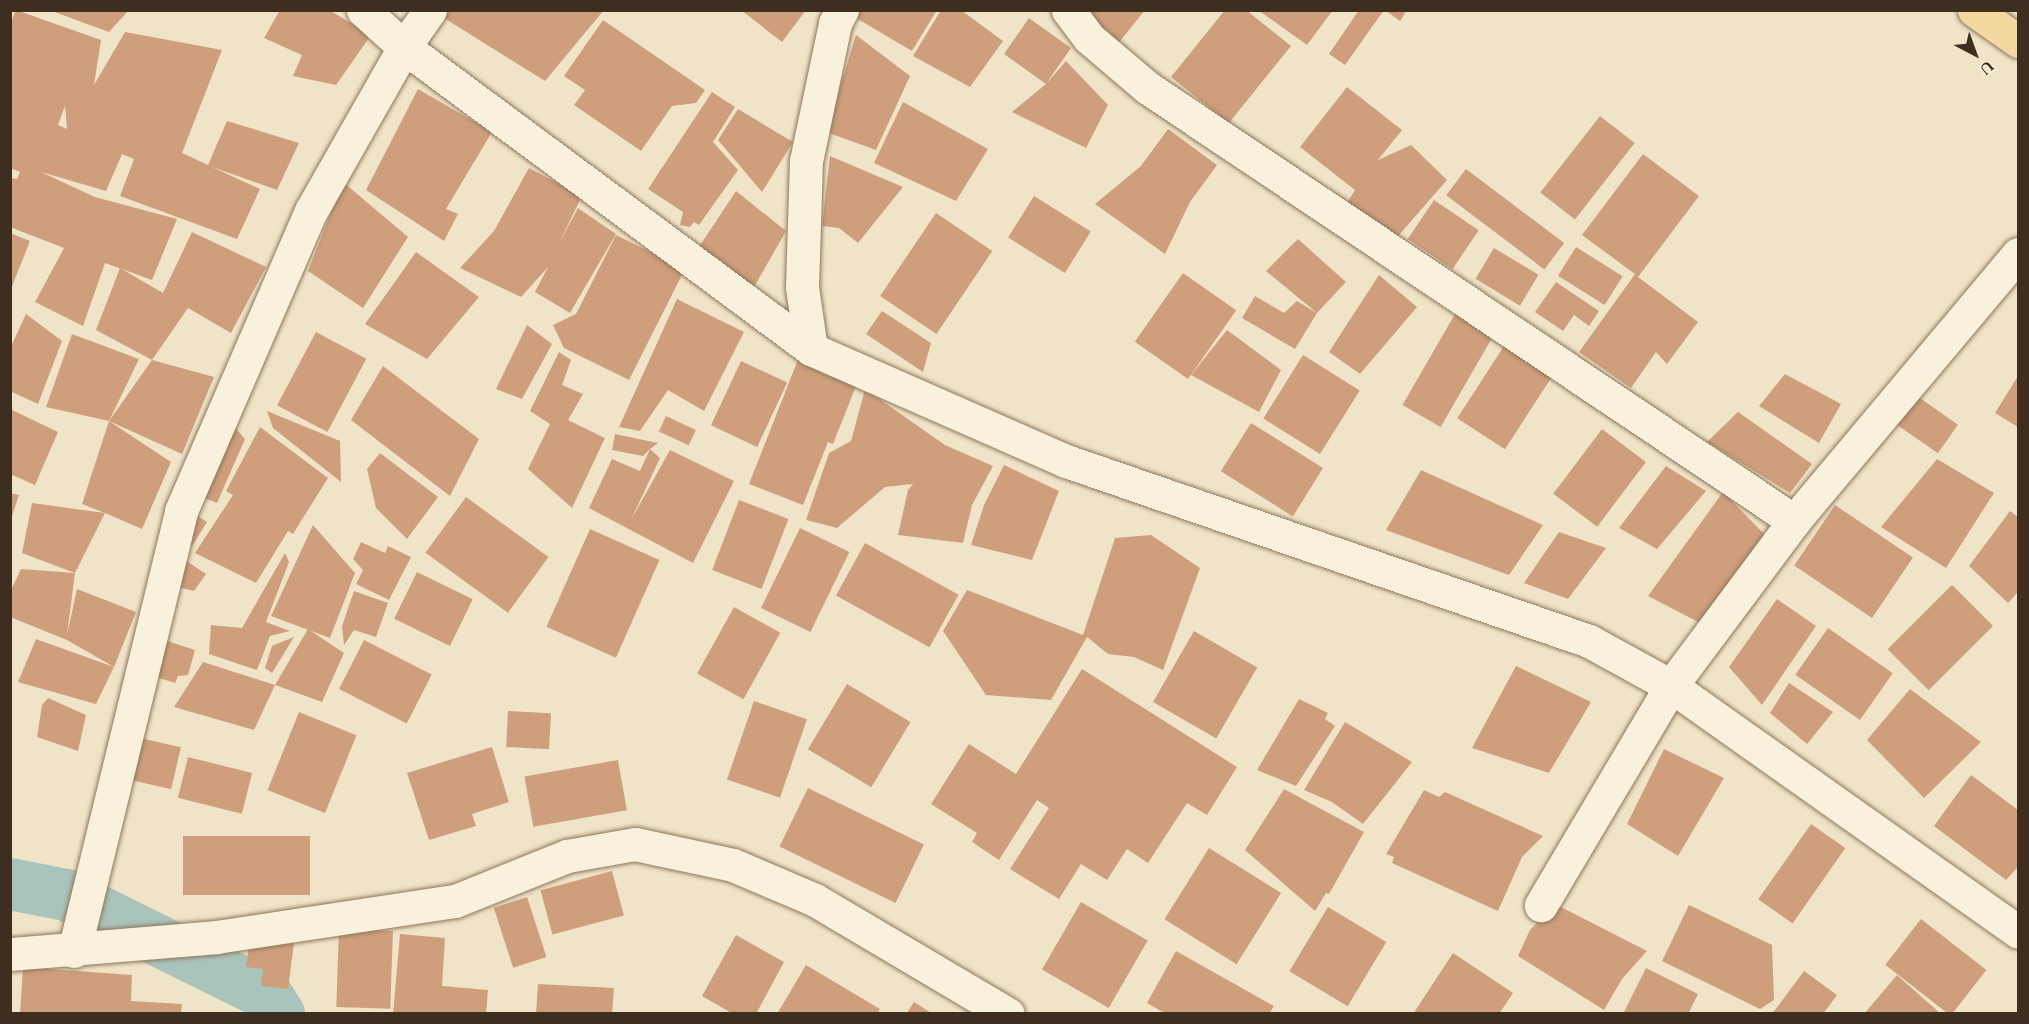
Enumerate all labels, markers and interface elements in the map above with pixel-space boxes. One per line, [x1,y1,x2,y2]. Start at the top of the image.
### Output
north arrow [1945,24,2005,84]
text: U [1974,54,2000,81]

